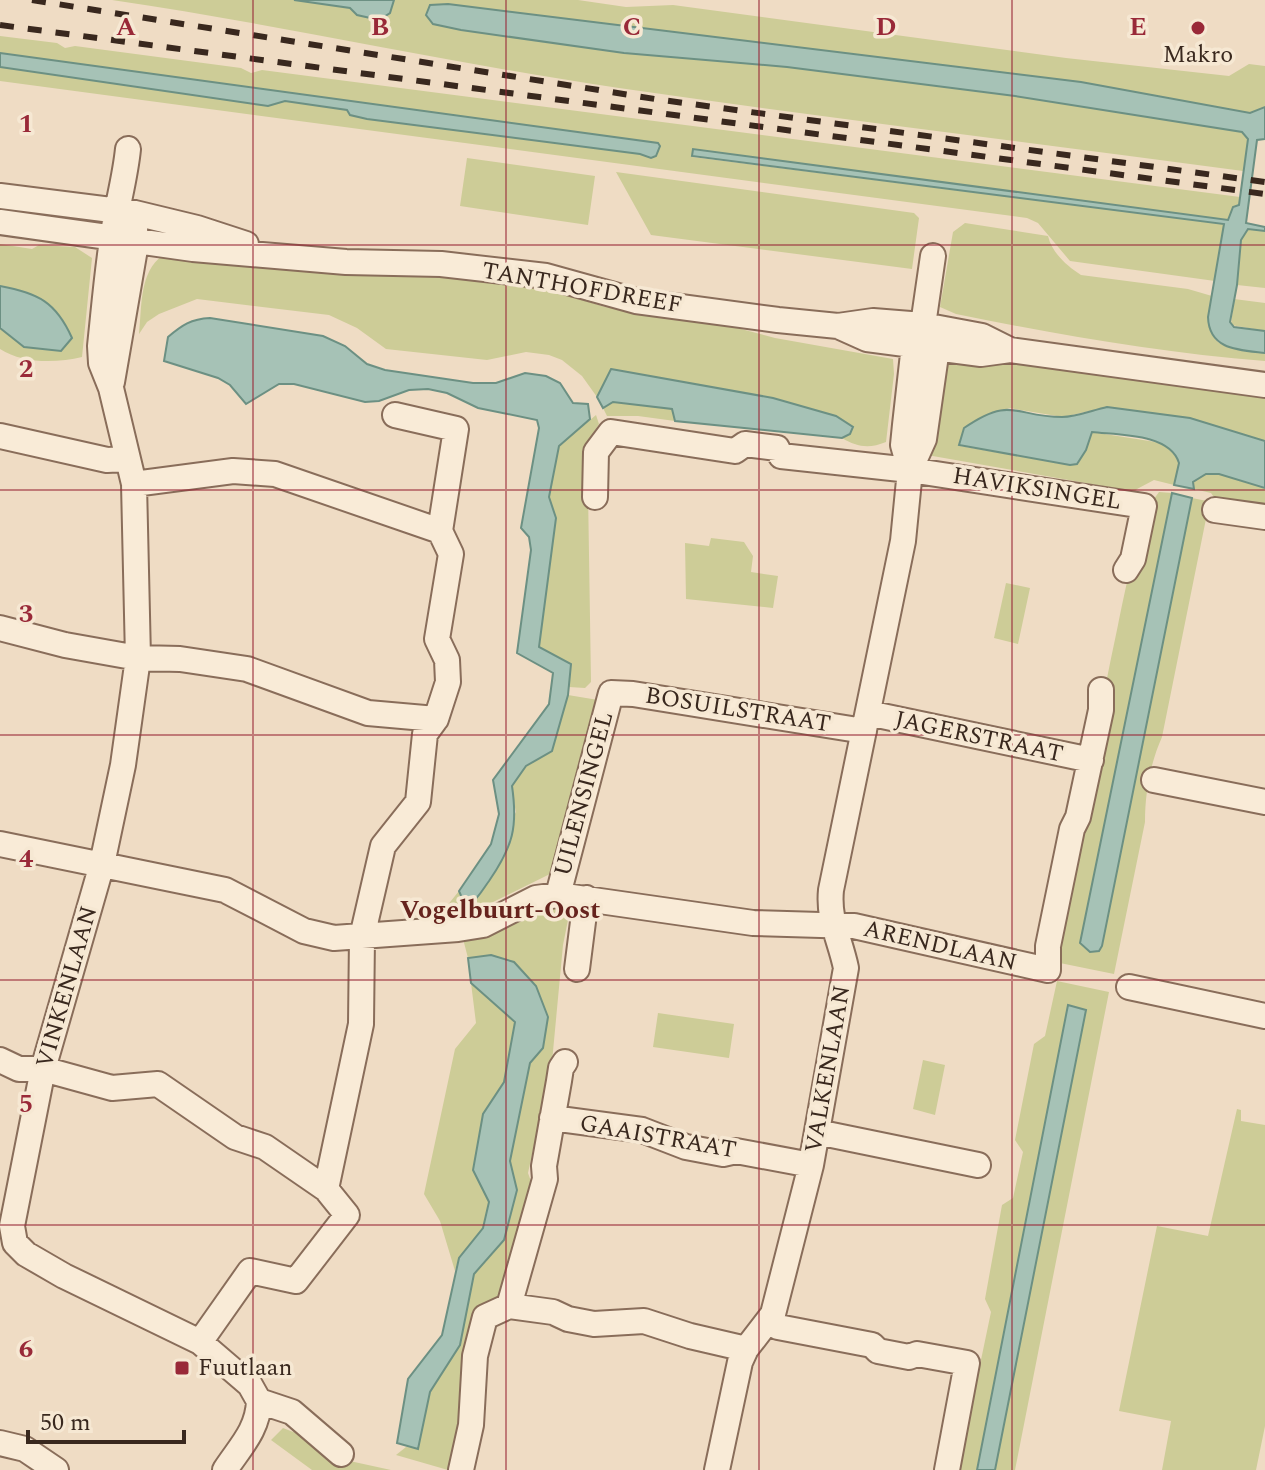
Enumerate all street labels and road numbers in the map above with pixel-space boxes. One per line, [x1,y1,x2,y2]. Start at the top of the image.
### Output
street label: TANTHOFDREEF [479,253,685,323]
street label: HAVIKSINGEL [950,458,1124,520]
street label: BOSUILSTRAAT [643,678,833,742]
street label: JAGERSTRAAT [891,702,1067,772]
street label: UILENSINGEL [545,708,623,880]
street label: VINKENLAAN [27,902,107,1072]
street label: ARENDLAAN [860,911,1020,981]
street label: VALKENLAAN [796,982,860,1156]
street label: GAAISTRAAT [577,1106,739,1168]

